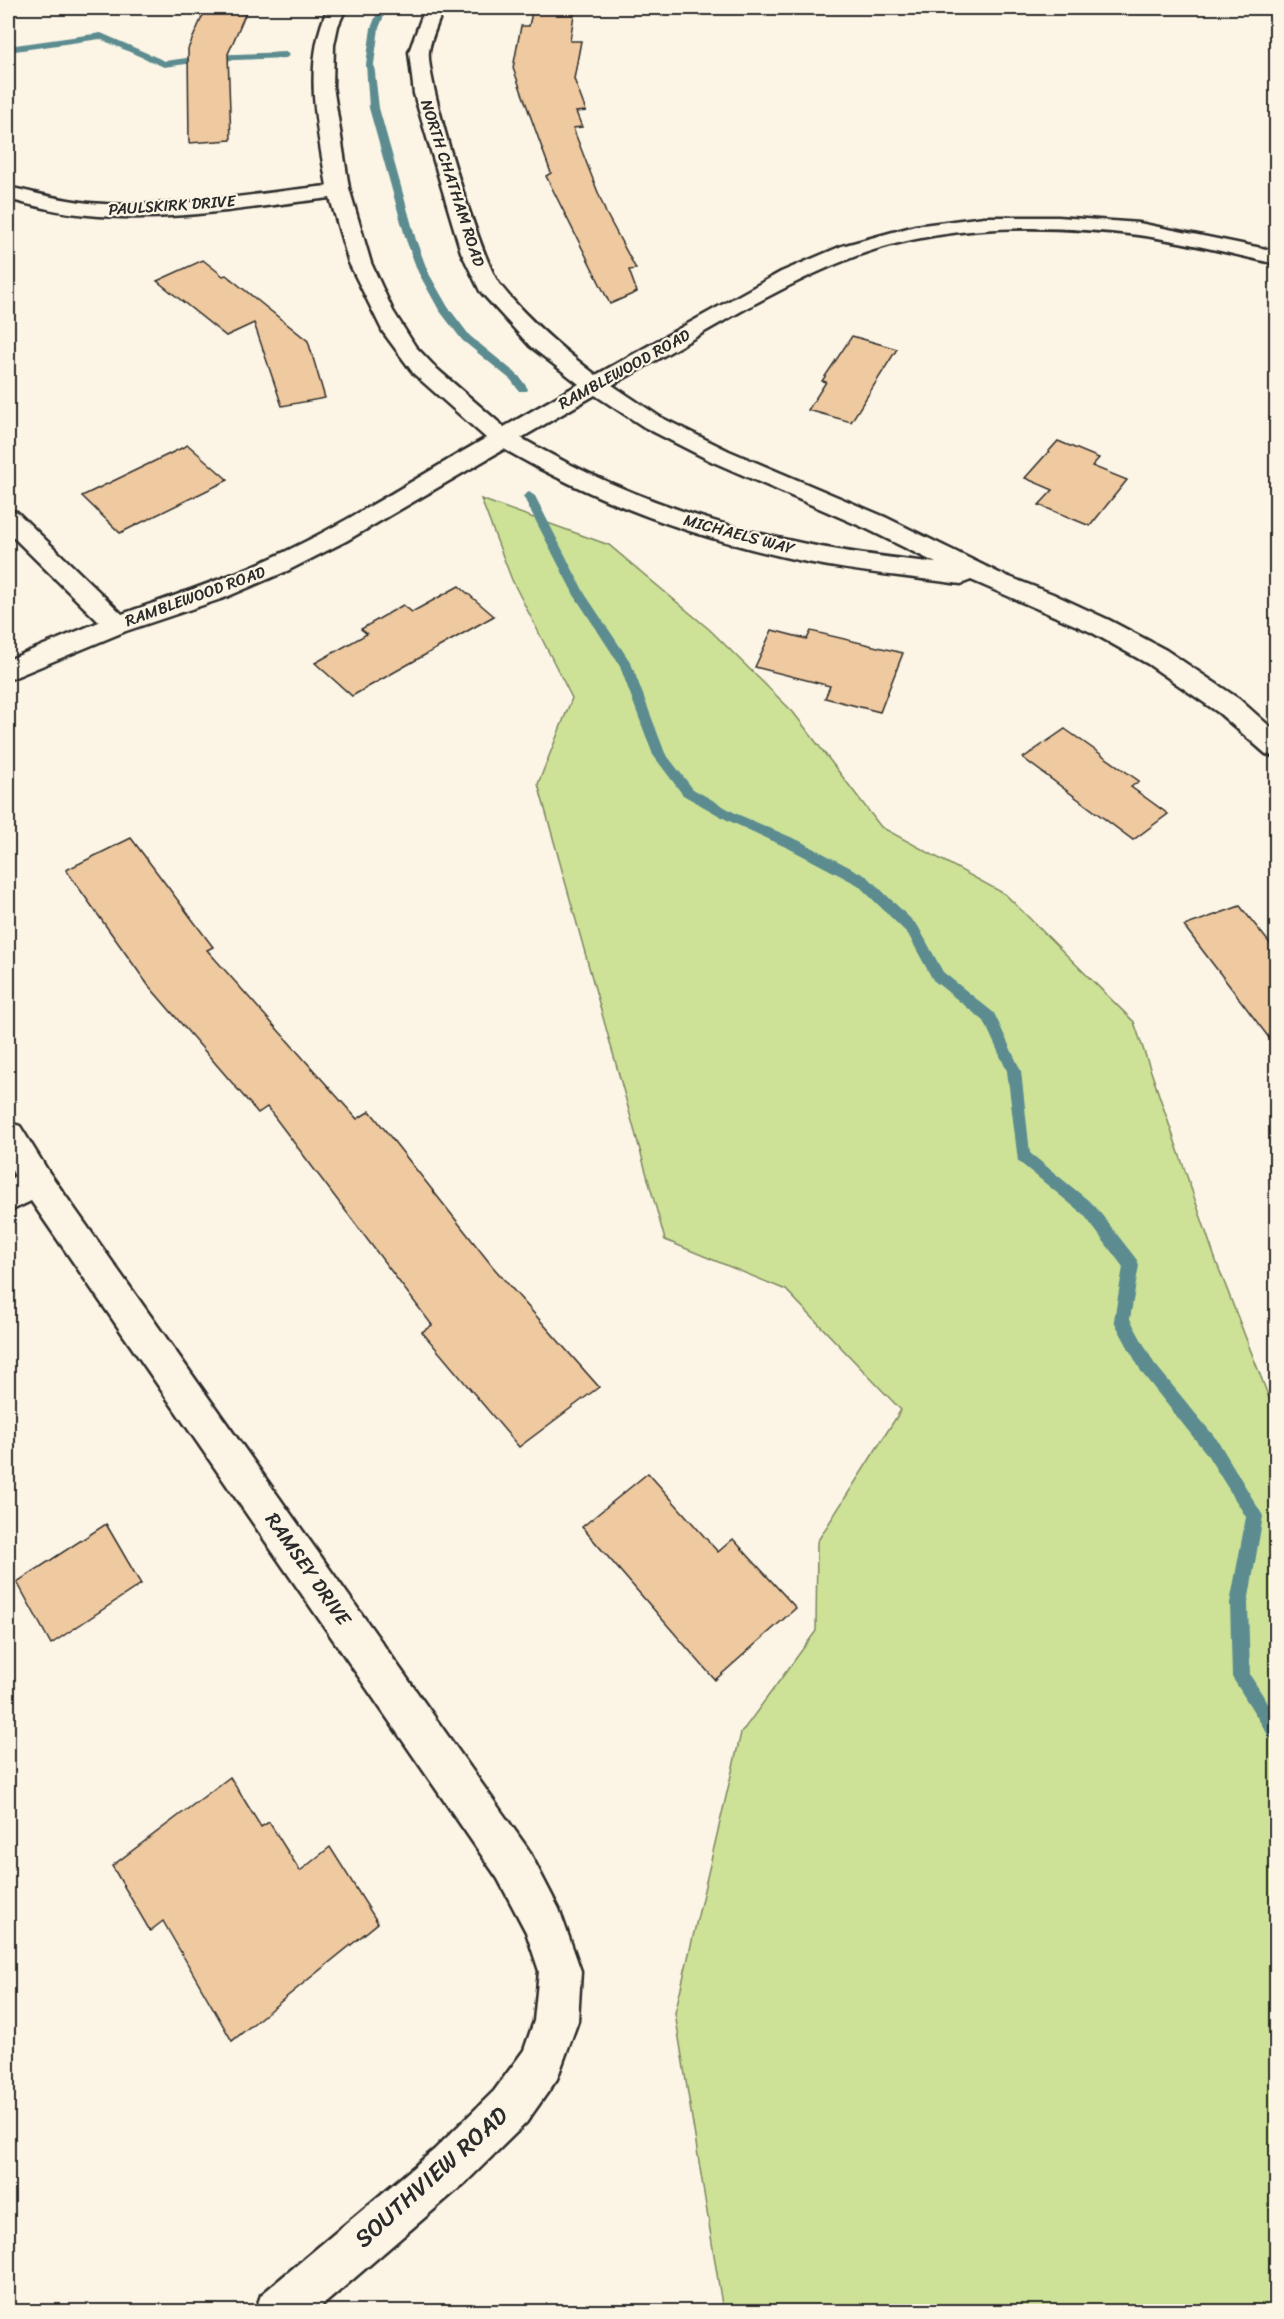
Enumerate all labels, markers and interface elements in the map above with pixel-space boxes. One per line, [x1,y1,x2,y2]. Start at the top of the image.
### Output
street label: NORTH CHATHAM ROAD [412,96,494,271]
street label: PAULSKIRK DRIVE [107,186,238,224]
street label: RAMBLEWOOD ROAD [552,320,696,417]
street label: MICHAELS WAY [680,505,799,563]
street label: RAMBLEWOOD ROAD [121,557,270,635]
street label: RAMSEY DRIVE [256,1505,361,1635]
street label: SOUTHVIEW ROAD [344,2095,518,2258]

